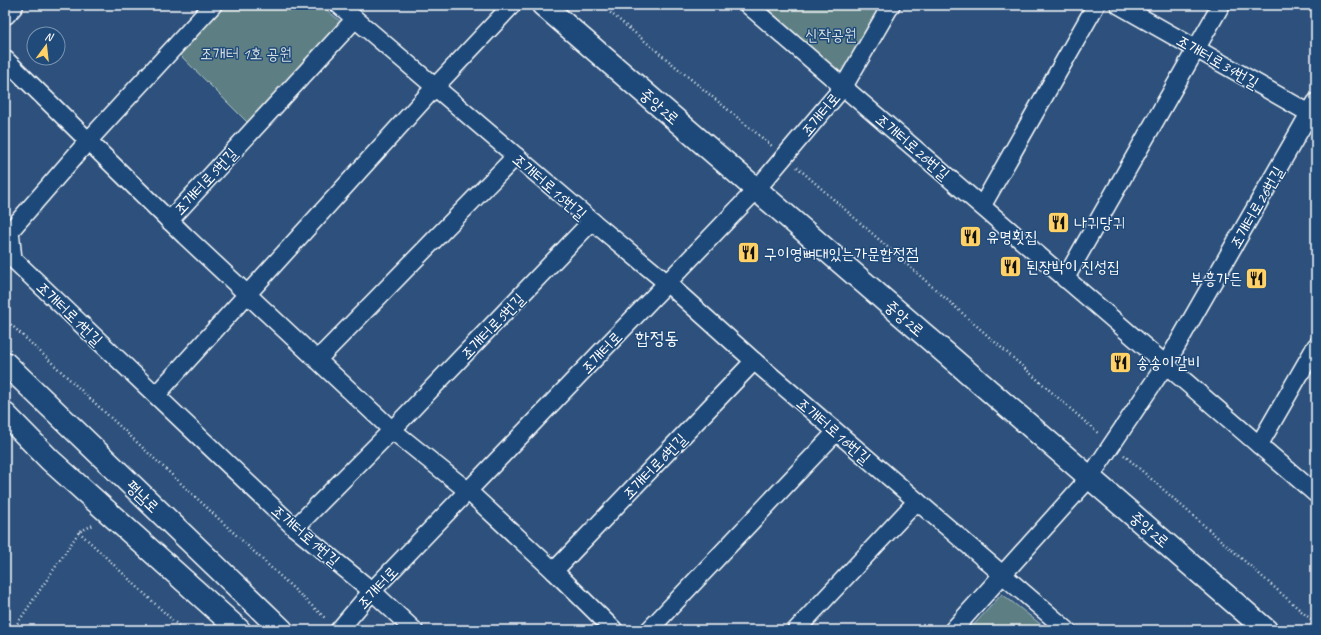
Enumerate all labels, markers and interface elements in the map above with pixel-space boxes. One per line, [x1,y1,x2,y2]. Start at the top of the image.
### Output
park label: 신작공원 [805,25,857,45]
north arrow [26,26,66,66]
text: N [43,29,56,45]
street label: 조개터로34번길 [1173,30,1262,93]
park label: 조개터 1호 공원 [200,44,292,64]
street label: 중앙2로 [635,84,683,129]
street label: 조개터로 [797,88,845,141]
street label: 조개터로26번길 [871,109,954,184]
street label: 조개터로5번길 [170,144,242,219]
street label: 조개터로15번길 [508,149,591,224]
street label: 조개터로26번길 [1225,163,1288,252]
restaurant icon: 나귀당귀 [1045,209,1071,235]
place label: 나귀당귀 [1074,213,1126,233]
restaurant icon: 유명횟집 [957,223,983,249]
place label: 유명횟집 [986,227,1038,247]
restaurant icon: 구이영뼈대있는가문합정점 [736,240,762,266]
place label: 구이영뼈대있는가문합정점 [764,244,919,264]
restaurant icon: 된장박이 진성집 [997,253,1023,279]
place label: 된장박이 진성집 [1026,257,1120,277]
restaurant icon: 부흥가든 [1244,265,1270,291]
place label: 부흥가든 [1191,269,1242,289]
street label: 조개터로1번길 [32,277,107,350]
street label: 조개터로5번길 [456,289,529,364]
street label: 중앙2로 [880,296,928,341]
street label: 조개터로 [577,327,627,378]
district label: 합정동 [635,327,679,349]
restaurant icon: 송송이갈비 [1107,349,1133,375]
place label: 송송이갈비 [1136,353,1200,373]
street label: 조개터로16번길 [792,393,875,468]
street label: 조개터로6번길 [618,429,691,504]
street label: 평남로 [121,476,163,517]
street label: 조개터로1번길 [267,501,344,571]
street label: 중앙2로 [1125,507,1173,552]
street label: 조개터로 [353,562,403,613]

